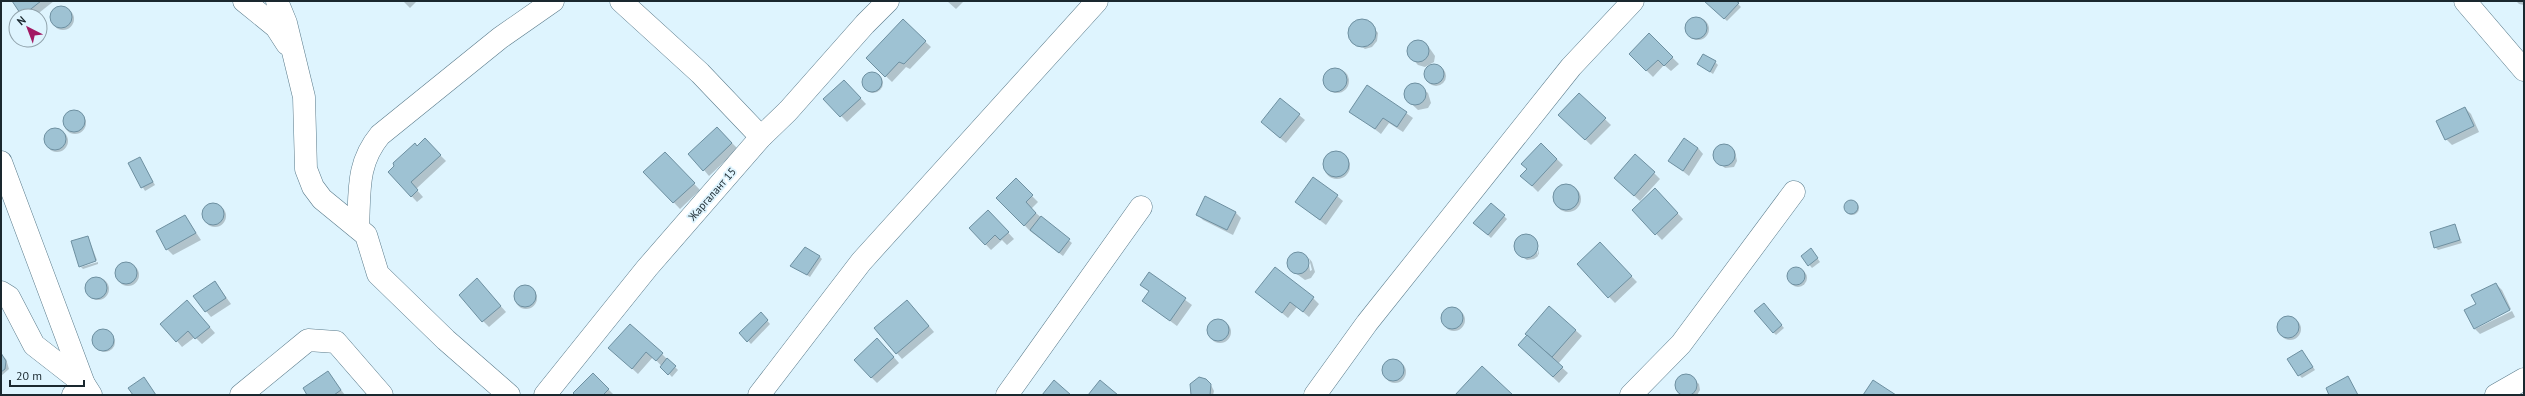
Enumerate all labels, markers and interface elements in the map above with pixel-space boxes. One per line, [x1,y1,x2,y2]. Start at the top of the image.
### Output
north arrow [8,8,48,48]
text: N [14,13,29,28]
street label: Жаргалант 15 [685,165,739,224]
scale bar [10,362,84,388]
text: 20 m [16,368,42,383]

